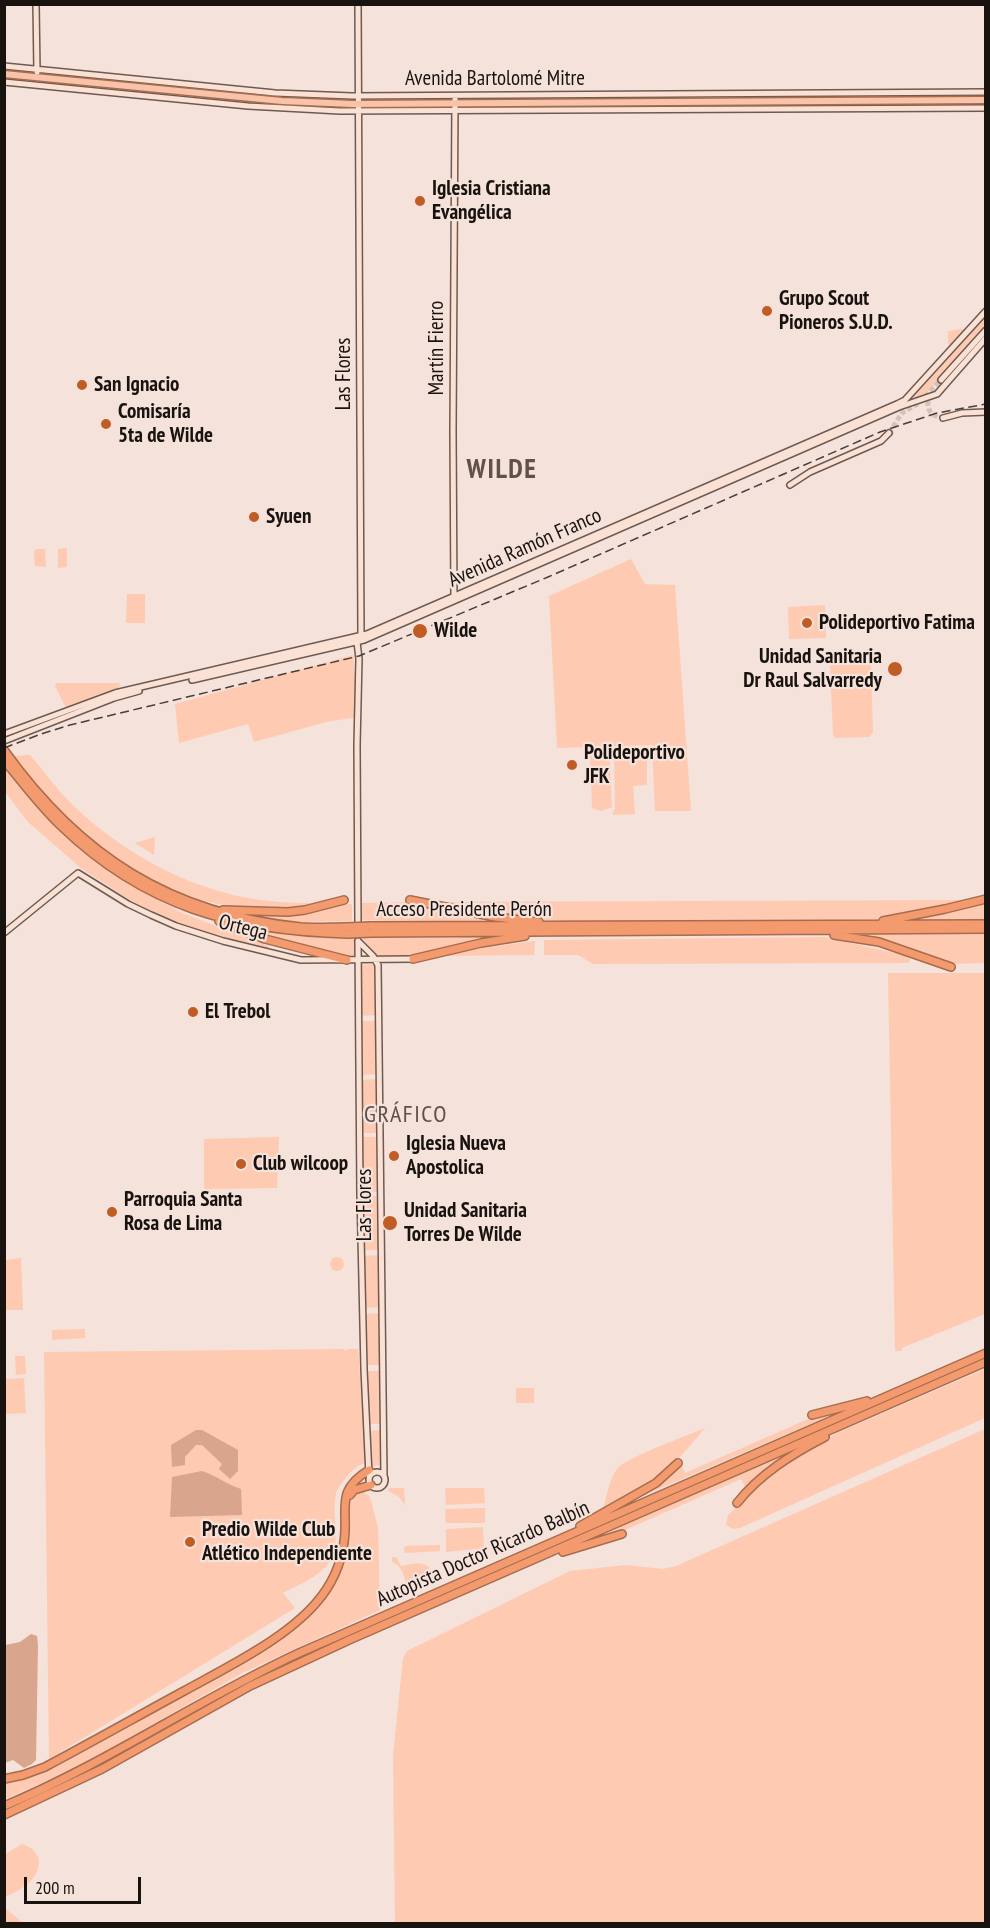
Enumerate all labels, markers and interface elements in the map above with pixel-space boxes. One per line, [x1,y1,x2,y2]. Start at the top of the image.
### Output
street label: Avenida Bartolomé Mitre [405,66,585,92]
place label: Iglesia Cristiana Evangélica [432,176,551,226]
marker: Iglesia Cristiana Evangélica [413,194,427,208]
place label: Grupo Scout Pioneros S.U.D. [779,286,893,336]
street label: Martín Fierro [424,301,450,395]
marker: Grupo Scout Pioneros S.U.D. [760,304,774,318]
street label: Las Flores [331,338,357,410]
place label: San Ignacio [94,372,179,398]
marker: San Ignacio [75,378,89,392]
place label: Comisaría 5ta de Wilde [118,399,213,449]
marker: Comisaría 5ta de Wilde [99,417,113,431]
district label: WILDE [467,454,537,486]
street label: Avenida Ramón Franco [445,503,605,593]
place label: Syuen [266,504,311,530]
marker: Syuen [247,510,261,524]
place label: Polideportivo Fatima [819,610,975,636]
marker: Polideportivo Fatima [800,616,814,630]
place label: Wilde [434,618,477,644]
marker: Wilde [411,622,429,640]
place label: Unidad Sanitaria Dr Raul Salvarredy [743,644,882,694]
marker: Unidad Sanitaria Dr Raul Salvarredy [886,660,904,678]
place label: Polideportivo JFK [584,740,685,790]
marker: Polideportivo JFK [565,758,579,772]
street label: Acceso Presidente Perón [376,897,552,923]
street label: Ortega [216,910,270,946]
place label: El Trebol [205,999,270,1025]
marker: El Trebol [186,1005,200,1019]
district label: GRÁFICO [364,1101,448,1129]
place label: Iglesia Nueva Apostolica [406,1131,506,1181]
marker: Iglesia Nueva Apostolica [387,1149,401,1163]
place label: Club wilcoop [253,1151,348,1177]
marker: Club wilcoop [234,1157,248,1171]
street label: Las Flores [352,1169,378,1241]
place label: Parroquia Santa Rosa de Lima [124,1187,242,1237]
place label: Unidad Sanitaria Torres De Wilde [404,1198,527,1248]
marker: Parroquia Santa Rosa de Lima [105,1205,119,1219]
marker: Unidad Sanitaria Torres De Wilde [381,1214,399,1232]
street label: Autopista Doctor Ricardo Balbín [373,1496,593,1612]
place label: Predio Wilde Club Atlético Independiente [202,1517,372,1567]
marker: Predio Wilde Club Atlético Independiente [183,1535,197,1549]
scale bar [27,1865,144,1903]
text: 200 m [35,1876,75,1899]

